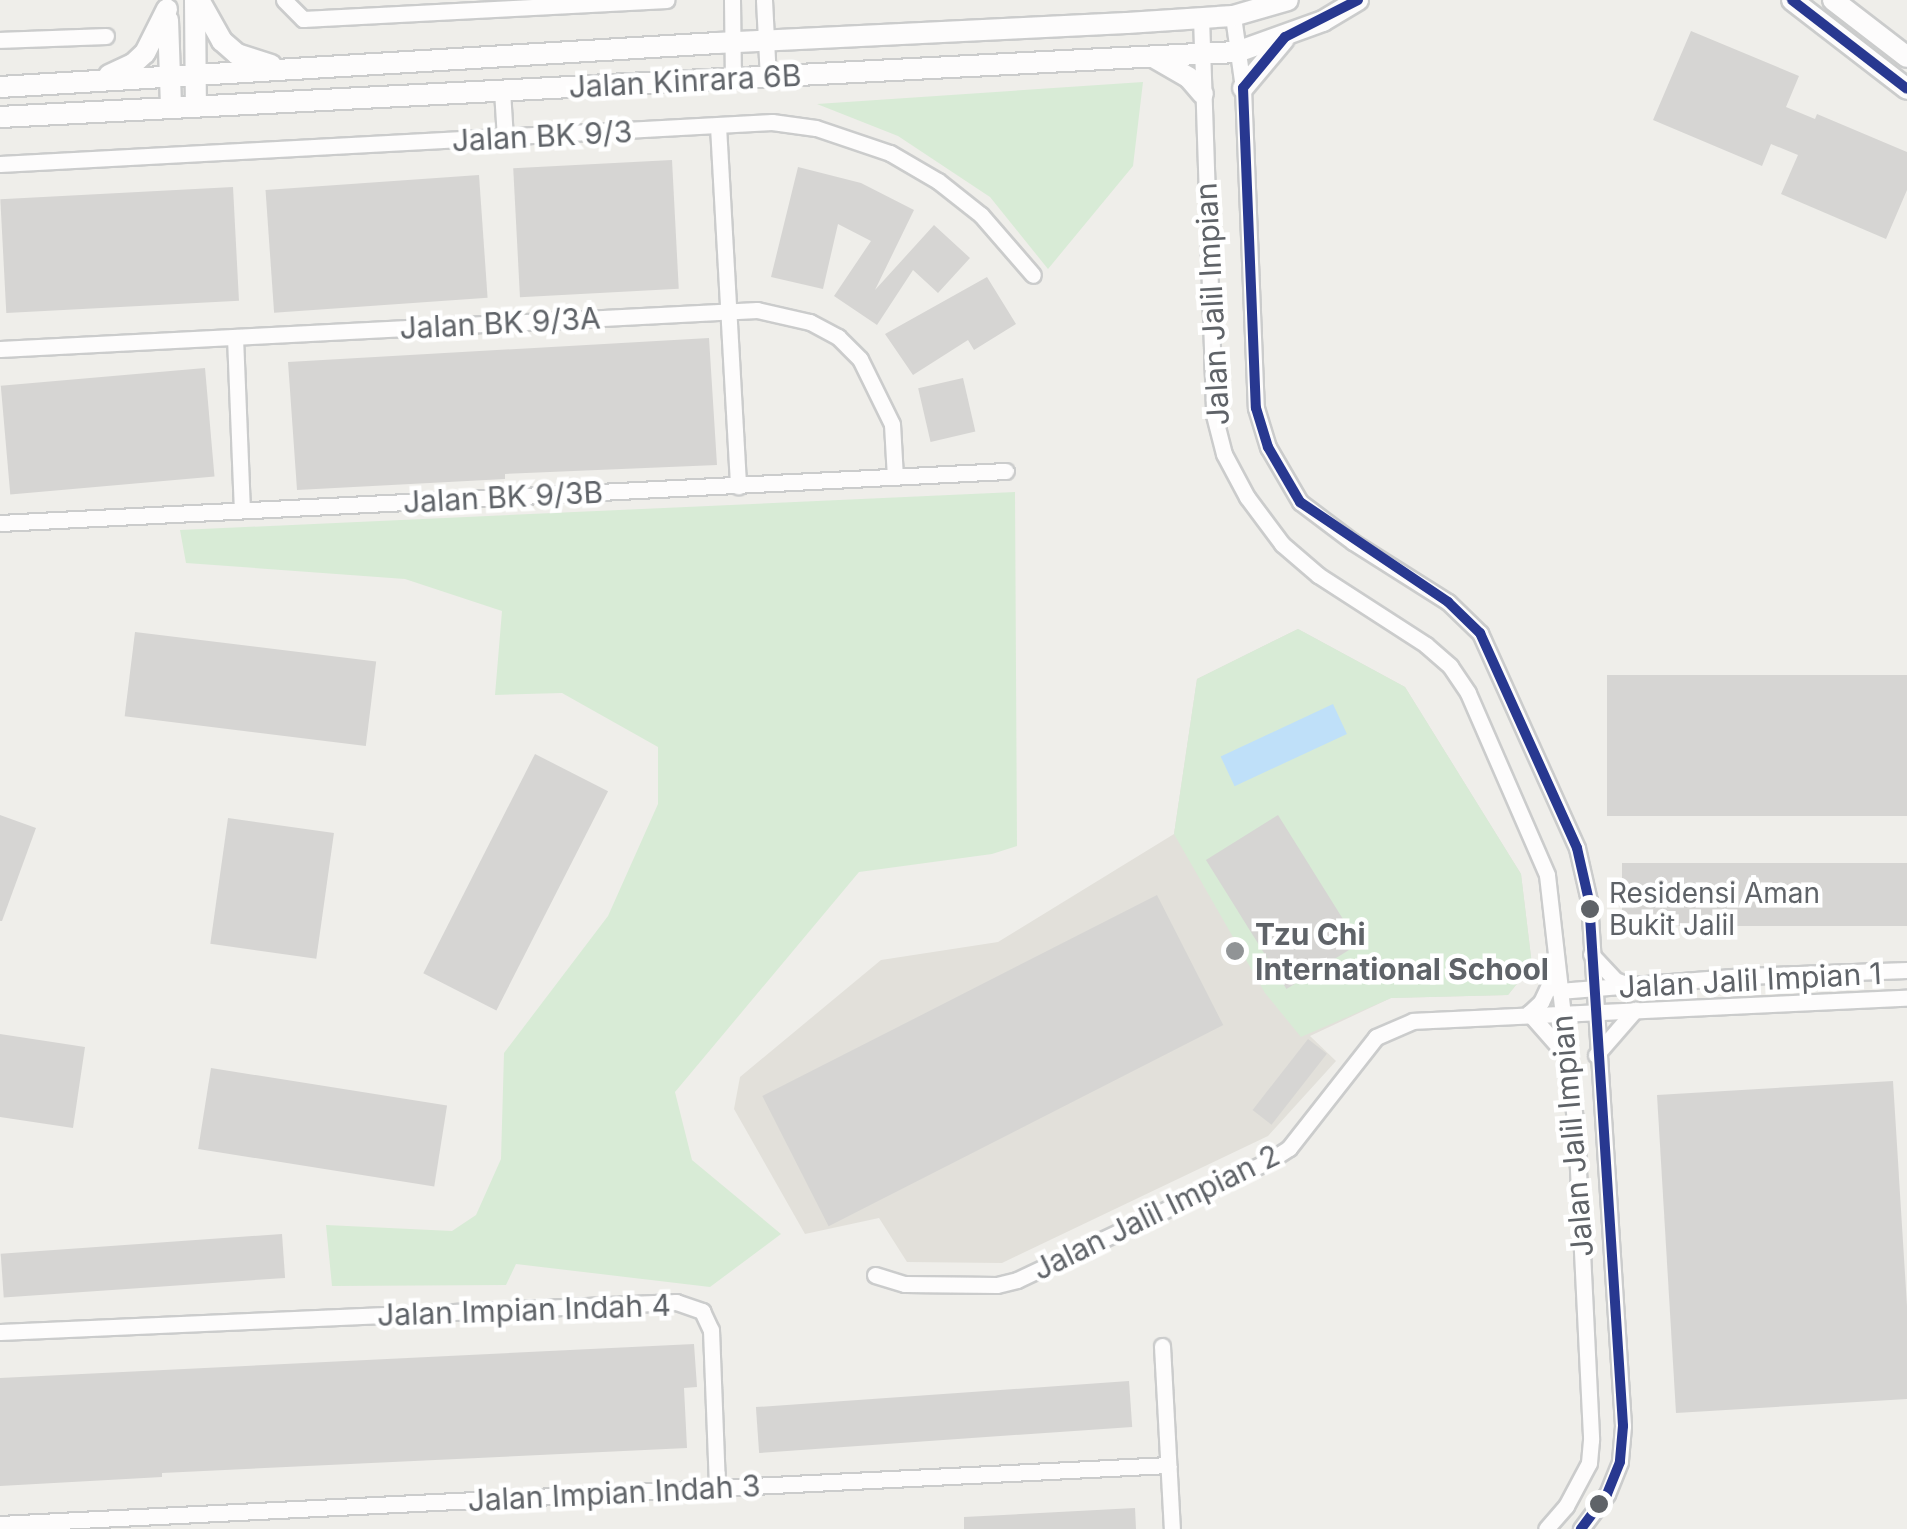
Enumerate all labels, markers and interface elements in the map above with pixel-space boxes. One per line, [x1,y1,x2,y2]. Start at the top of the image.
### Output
street label: Jalan Kinrara 6B [568,57,802,105]
street label: Jalan BK 9/3 [451,113,633,159]
street label: Jalan Jalil Impian [1188,182,1236,426]
street label: Jalan BK 9/3A [399,300,601,346]
street label: Jalan BK 9/3B [402,474,604,520]
place label: Residensi Aman Bukit Jalil [1609,876,1820,942]
marker: Residensi Aman Bukit Jalil [1580,899,1600,919]
place label: Tzu Chi International School [1255,916,1549,986]
marker: Tzu Chi International School [1224,940,1246,962]
street label: Jalan Jalil Impian 1 [1617,955,1883,1005]
street label: Jalan Jalil Impian [1543,1013,1601,1259]
street label: Jalan Jalil Impian 2 [1027,1137,1285,1287]
street label: Jalan Impian Indah 4 [377,1287,671,1333]
street label: Jalan Impian Indah 3 [467,1467,761,1519]
unlabelled marker [1589,1494,1609,1514]

